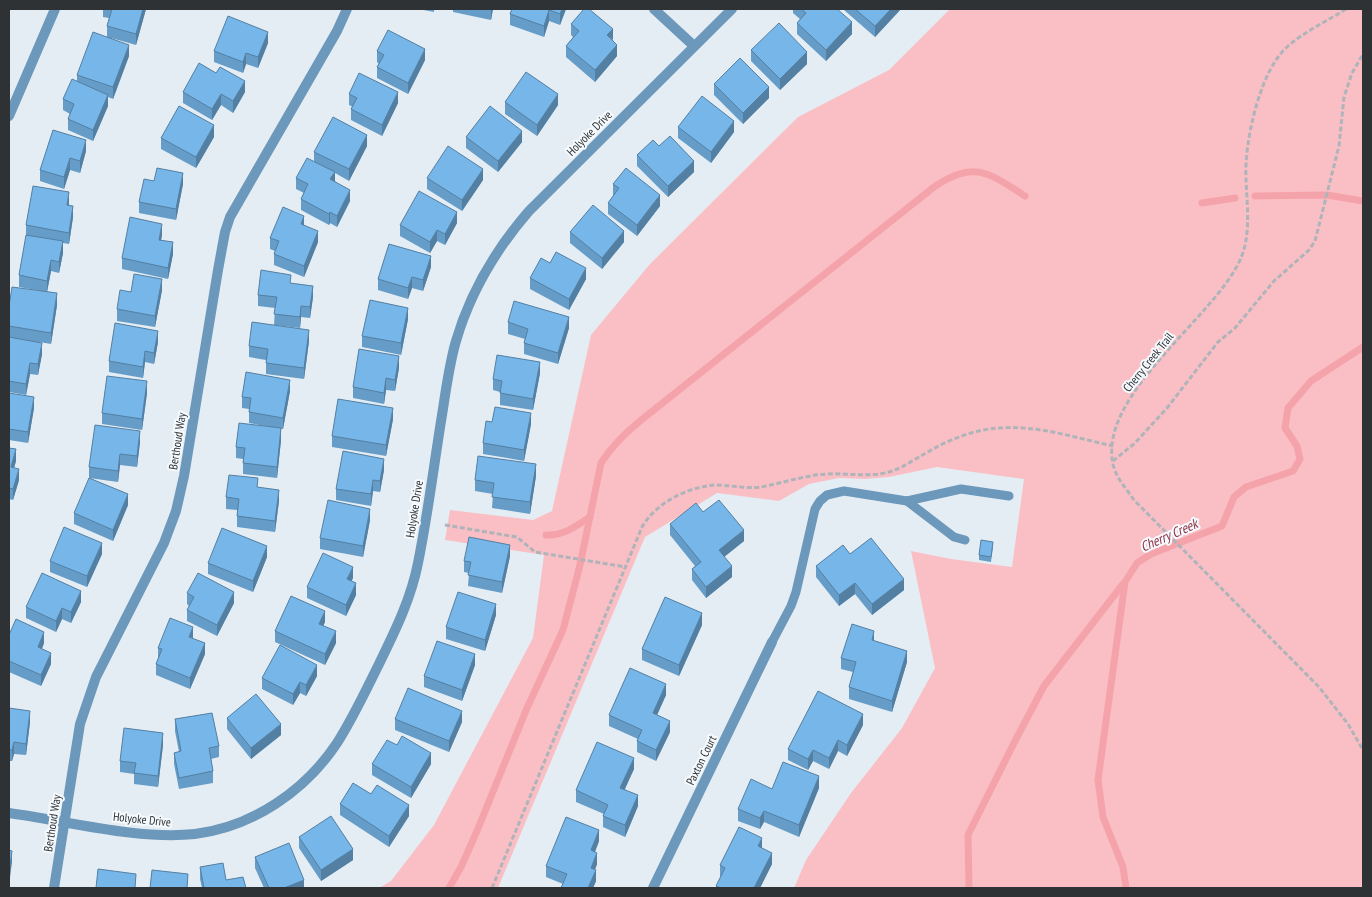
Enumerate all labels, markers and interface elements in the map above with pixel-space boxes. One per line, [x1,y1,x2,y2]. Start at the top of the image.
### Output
street label: Holyoke Drive [563,107,615,159]
street label: Cherry Creek Trail [1120,329,1177,395]
street label: Berthoud Way [165,411,189,471]
street label: Holyoke Drive [402,479,426,539]
water label: Cherry Creek [1138,514,1202,556]
street label: Paxton Court [683,732,720,787]
street label: Berthoud Way [40,793,64,853]
street label: Holyoke Drive [112,809,172,829]

